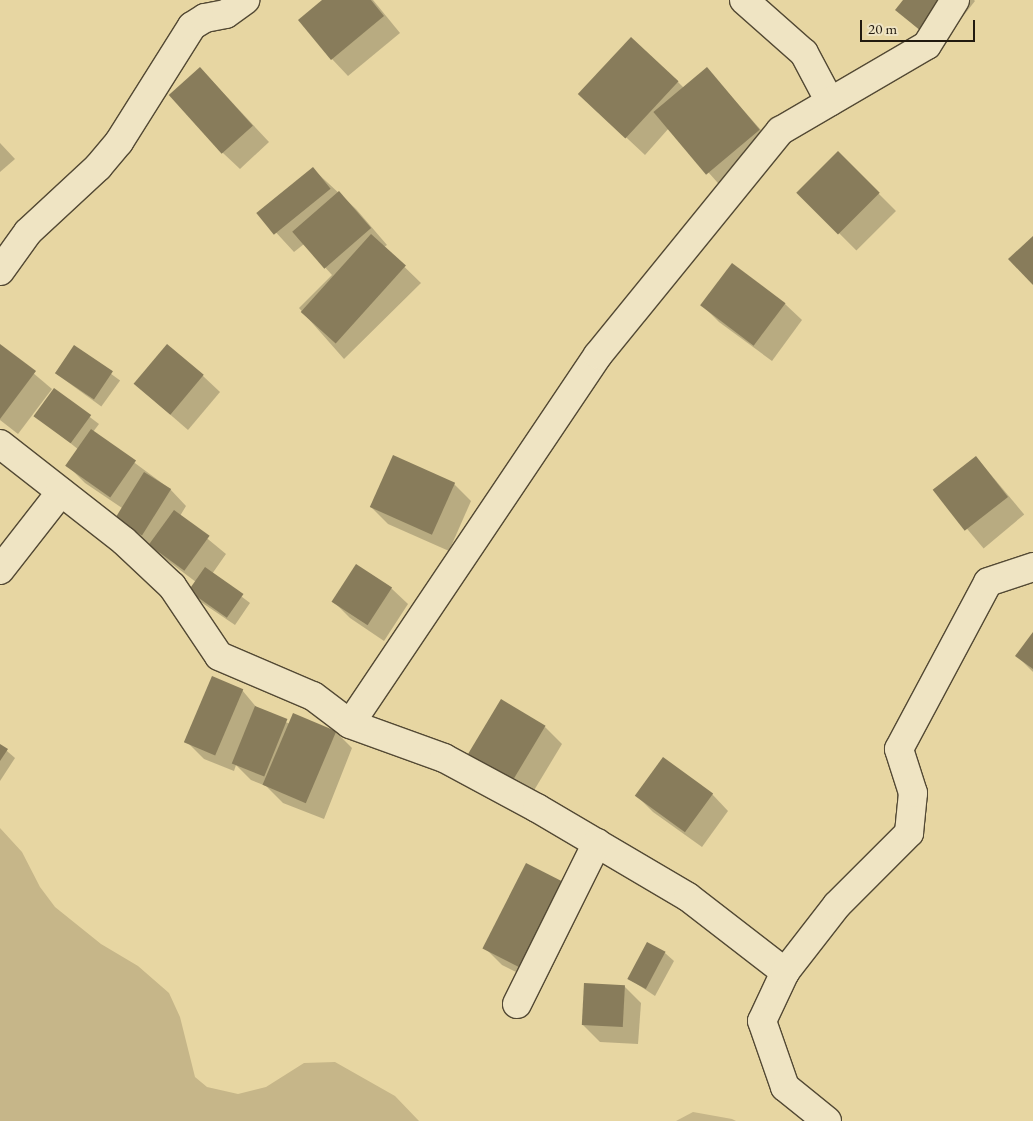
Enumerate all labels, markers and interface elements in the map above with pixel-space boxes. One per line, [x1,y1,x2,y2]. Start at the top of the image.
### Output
scale bar [863,10,978,42]
text: 20 m [868,19,897,38]

